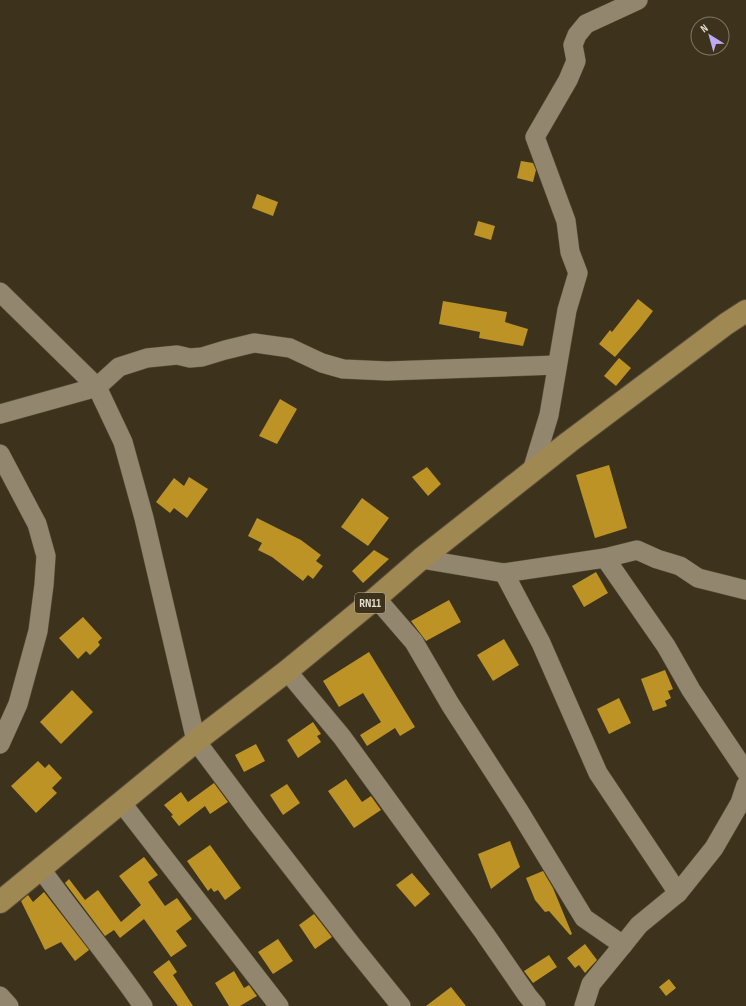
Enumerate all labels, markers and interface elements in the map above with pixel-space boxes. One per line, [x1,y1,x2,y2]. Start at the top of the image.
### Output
north arrow [690,16,730,56]
text: N [698,21,711,35]
road number: RN11 [355,593,385,613]

